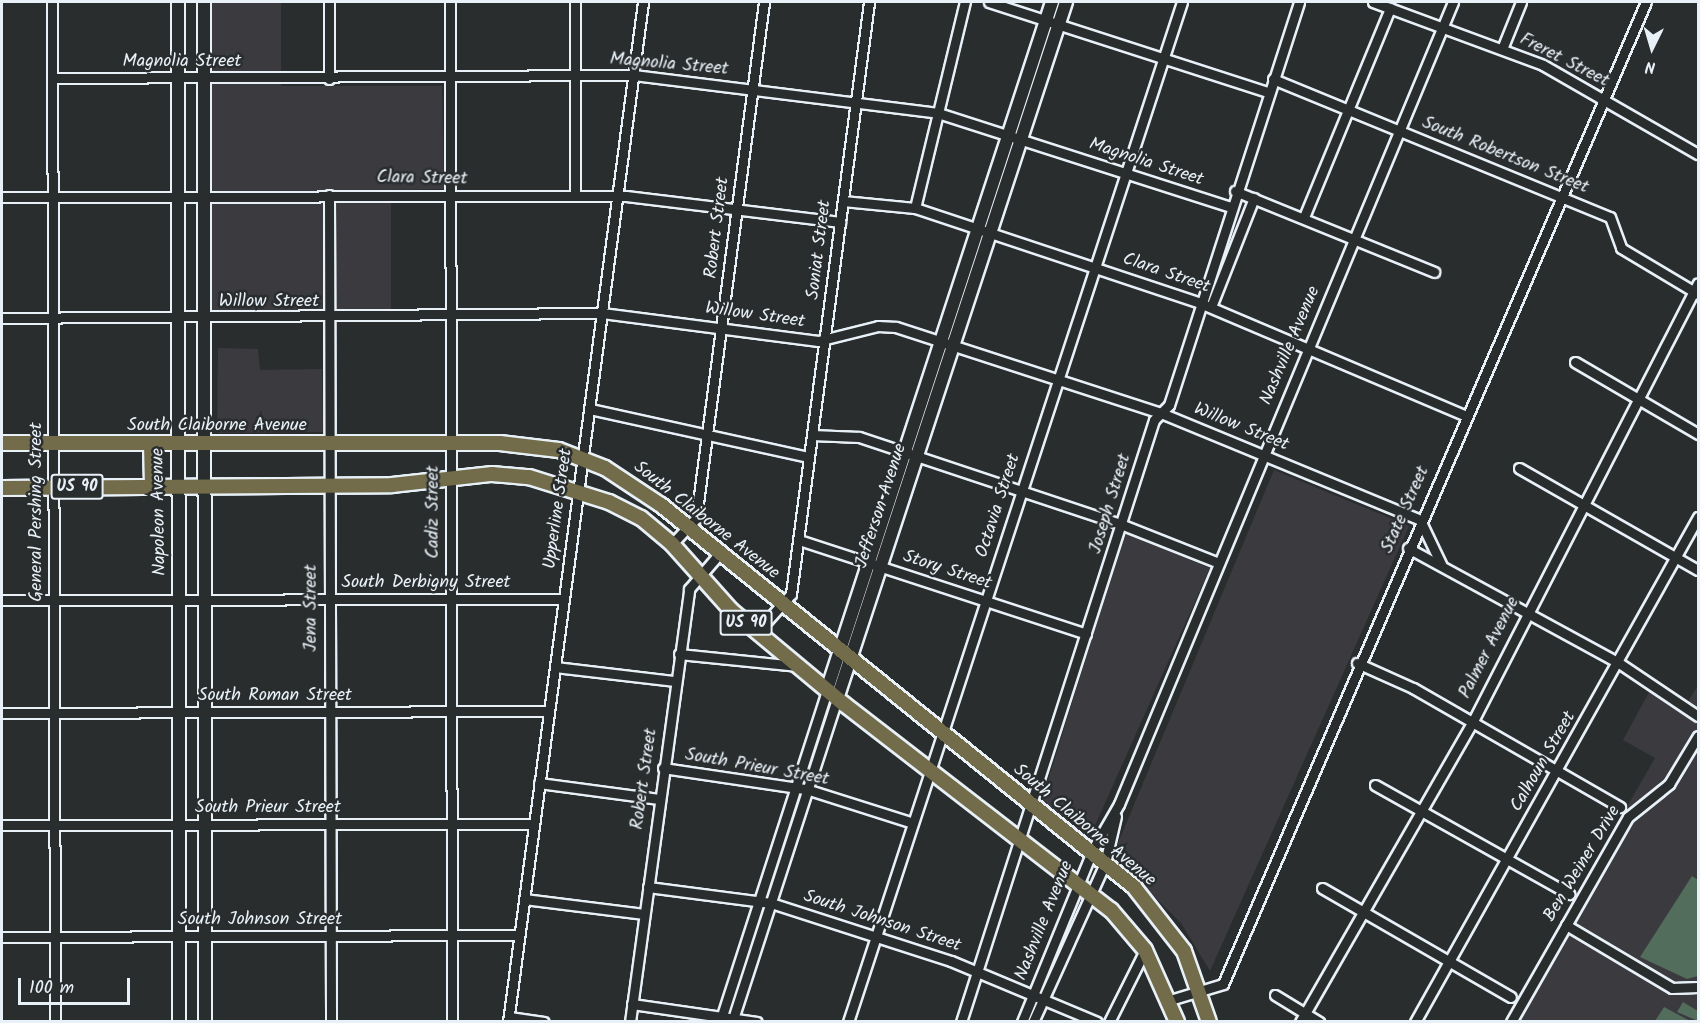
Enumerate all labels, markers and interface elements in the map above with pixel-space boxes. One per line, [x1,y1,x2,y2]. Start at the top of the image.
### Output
north arrow [1622,18,1682,78]
street label: Freret Street [1516,29,1612,93]
street label: Magnolia Street [609,49,729,81]
street label: Magnolia Street [123,51,241,73]
text: N [1644,54,1657,79]
street label: South Robertson Street [1419,113,1591,199]
street label: Magnolia Street [1086,134,1206,192]
street label: Clara Street [376,167,468,191]
street label: Robert Street [701,176,735,280]
street label: Soniat Street [803,199,837,301]
street label: Clara Street [1120,249,1212,299]
street label: Nashville Avenue [1256,283,1326,409]
street label: Willow Street [219,291,319,313]
street label: Willow Street [704,298,806,334]
street label: Willow Street [1190,399,1292,457]
street label: South Claiborne Avenue [127,415,307,437]
street label: General Pershing Street [26,422,48,602]
street label: Jefferson Avenue [852,441,912,571]
street label: Upperline Street [540,447,578,571]
street label: Napoleon Avenue [148,448,172,576]
street label: Octavia Street [972,451,1026,561]
street label: Joseph Street [1086,451,1136,557]
street label: South Claiborne Avenue [629,457,783,585]
street label: State Street [1377,463,1435,557]
street label: Cadiz Street [423,465,445,559]
road number: US 90 [50,474,104,500]
street label: Story Street [900,547,994,595]
street label: Jena Street [301,564,323,652]
street label: South Derbigny Street [341,572,511,594]
street label: Palmer Avenue [1455,594,1525,702]
road number: US 90 [719,610,773,636]
street label: South Roman Street [198,685,352,707]
street label: Calhoun Street [1507,708,1581,816]
street label: Robert Street [627,727,663,831]
street label: South Prieur Street [683,745,831,791]
street label: South Claiborne Avenue [1008,760,1160,892]
street label: South Prieur Street [195,797,341,819]
street label: Ben Weiner Drive [1540,802,1626,926]
street label: Nashville Avenue [1011,858,1079,984]
street label: South Johnson Street [801,886,963,958]
street label: South Johnson Street [178,909,342,931]
scale bar [21,966,134,1004]
text: 100 m [29,974,74,1003]

